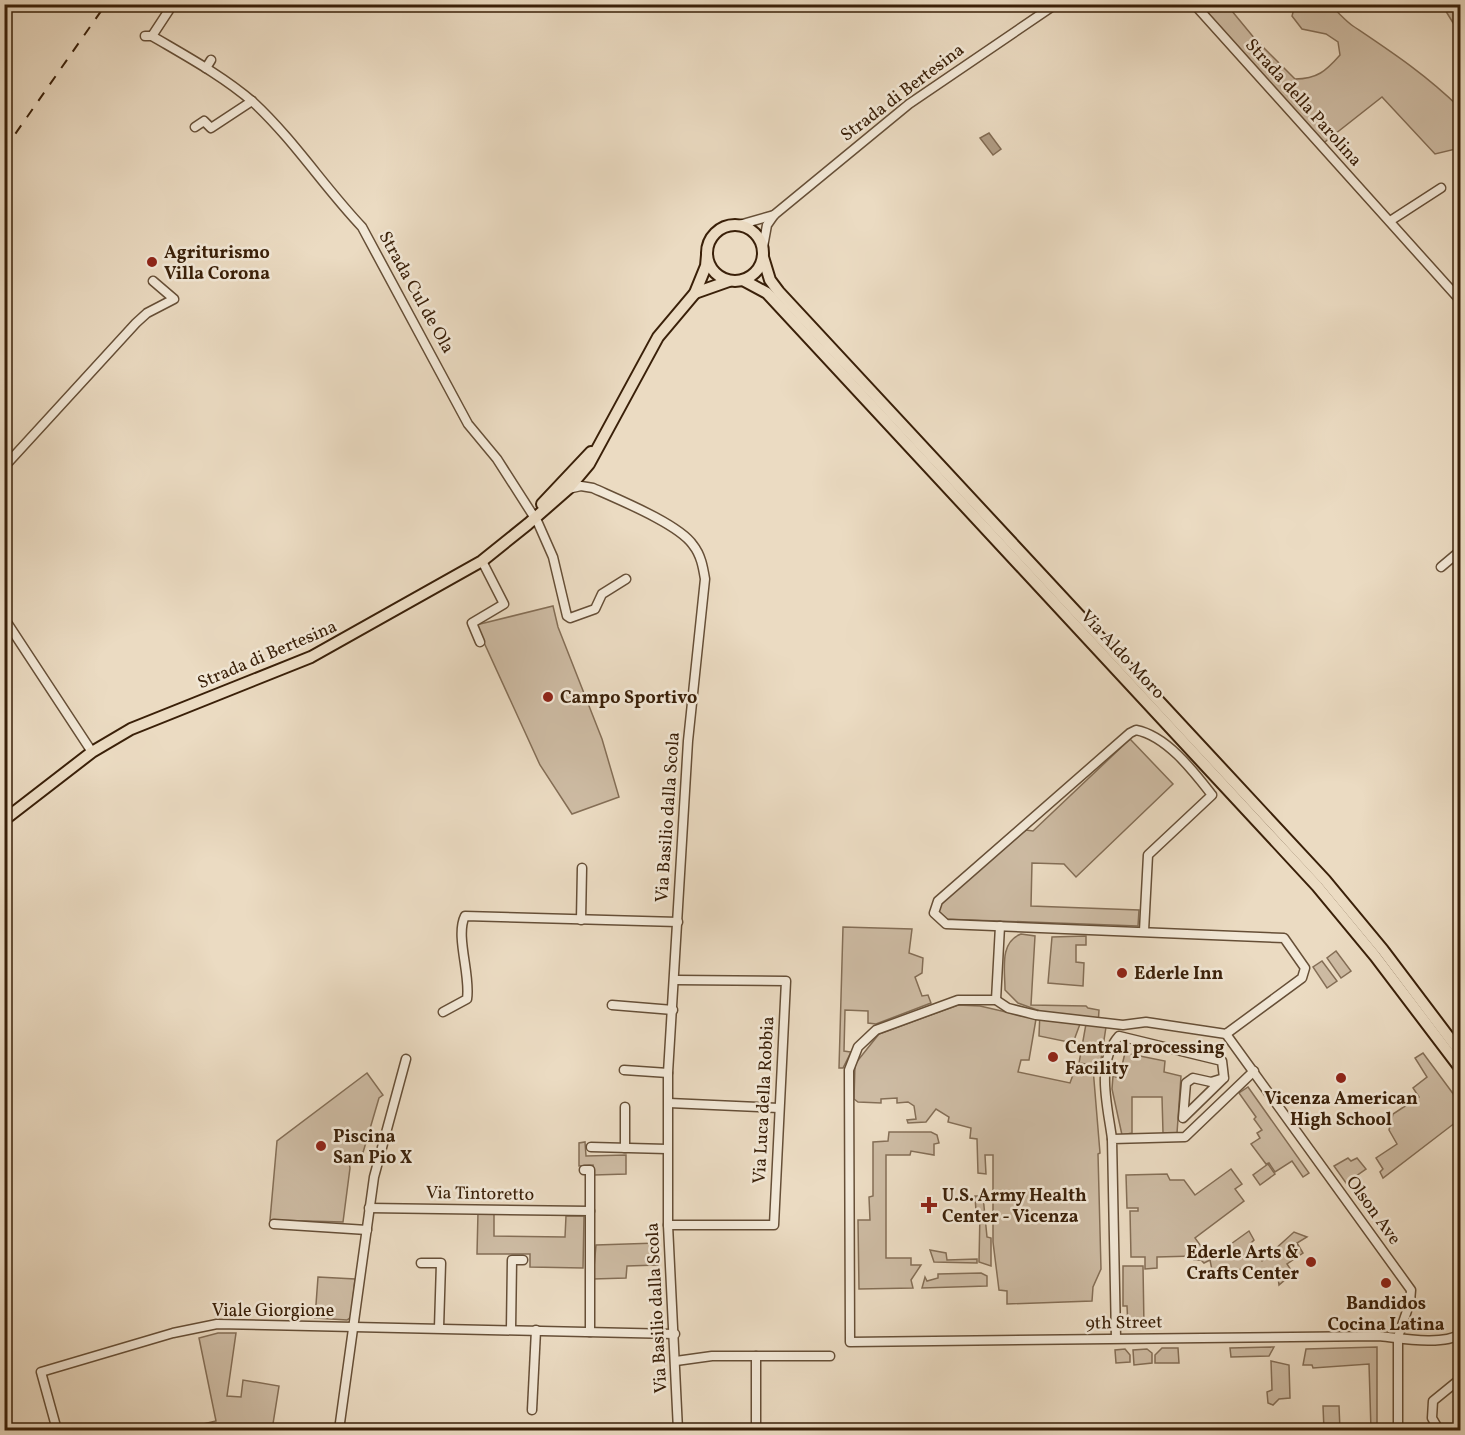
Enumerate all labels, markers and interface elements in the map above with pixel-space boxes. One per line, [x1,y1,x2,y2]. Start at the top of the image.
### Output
street label: Strada della Parolina [1239,34,1367,172]
street label: Strada di Bertesina [836,38,970,148]
street label: Strada Cul de Ola [372,227,460,358]
place label: Agriturismo Villa Corona [164,241,270,287]
marker: Agriturismo Villa Corona [145,255,159,269]
street label: Via Aldo Moro [1074,605,1170,705]
street label: Strada di Bertesina [194,615,341,696]
place label: Campo Sportivo [560,686,697,711]
marker: Campo Sportivo [541,690,555,704]
street label: Via Basilio dalla Scola [650,731,687,903]
place label: Ederle Inn [1134,962,1224,987]
marker: Ederle Inn [1115,966,1129,980]
street label: Via Luca della Robbia [748,1016,781,1184]
place label: Central processing Facility [1065,1036,1225,1082]
marker: Central processing Facility [1046,1050,1060,1064]
marker: Vicenza American High School [1334,1071,1348,1085]
place label: Vicenza American High School [1264,1087,1418,1133]
place label: Piscina San Pio X [333,1125,413,1171]
marker: Piscina San Pio X [314,1139,328,1153]
street label: Olson Ave [1339,1171,1406,1250]
street label: Via Tintoretto [426,1181,534,1208]
place label: U.S. Army Health Center - Vicenza [942,1184,1087,1230]
marker: U.S. Army Health Center - Vicenza [920,1196,938,1214]
street label: Via Basilio dalla Scola [641,1222,674,1394]
place label: Ederle Arts & Crafts Center [1186,1241,1299,1287]
marker: Ederle Arts & Crafts Center [1304,1255,1318,1269]
marker: Bandidos Cocina Latina [1379,1276,1393,1290]
place label: Bandidos Cocina Latina [1327,1292,1445,1338]
street label: Viale Giorgione [212,1299,334,1324]
street label: 9th Street [1085,1310,1163,1337]

